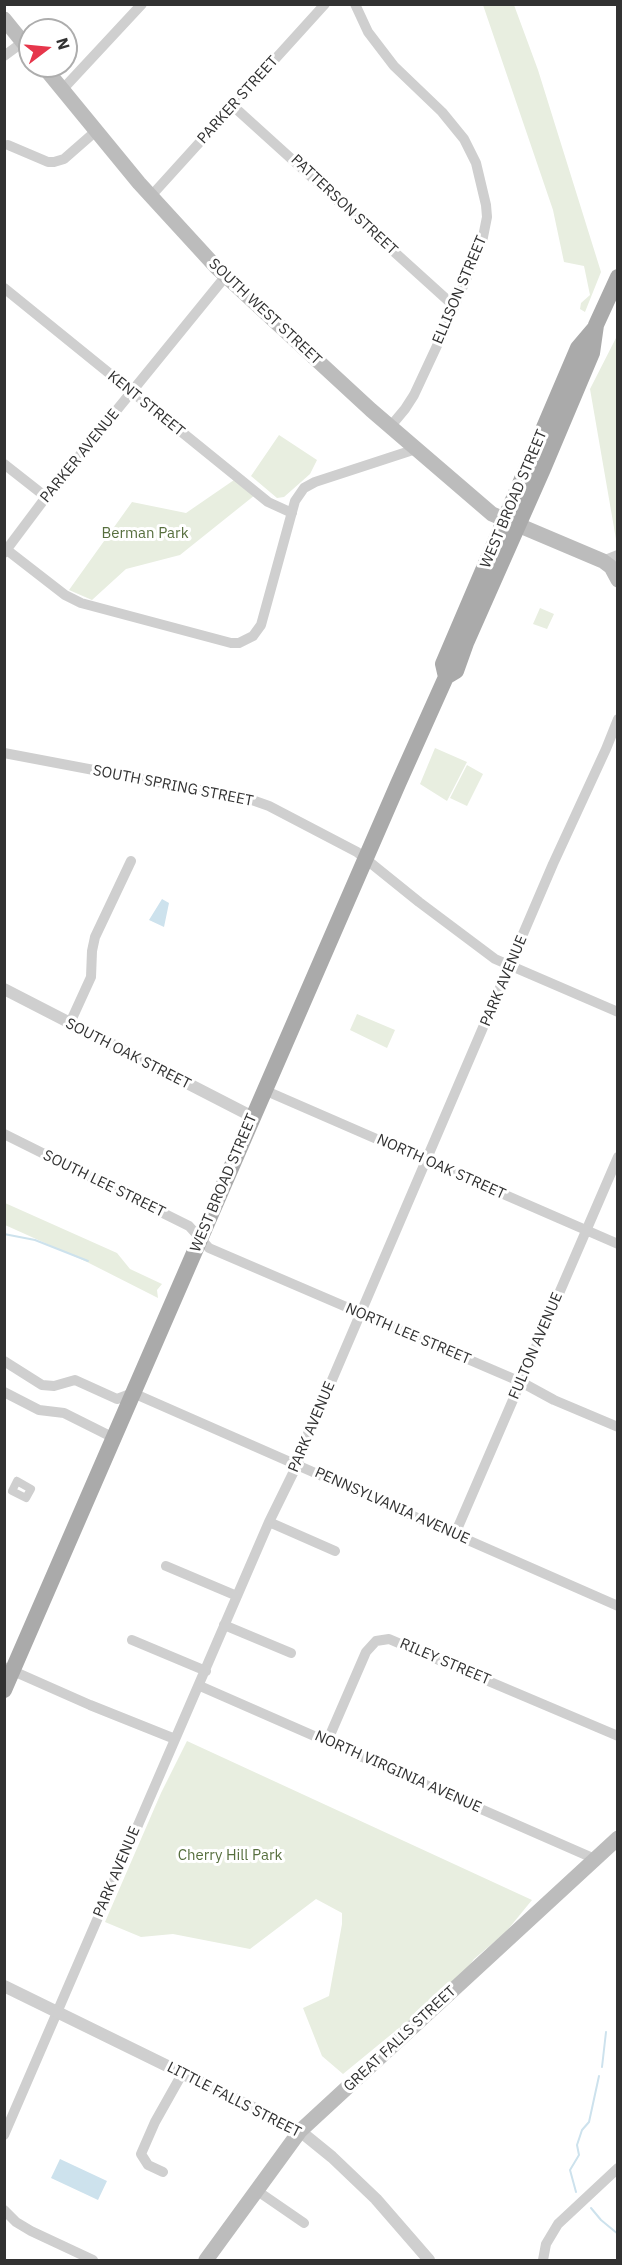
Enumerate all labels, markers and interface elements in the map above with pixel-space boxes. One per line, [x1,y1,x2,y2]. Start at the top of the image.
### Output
north arrow [18,18,78,78]
text: N [52,35,75,52]
street label: PARKER STREET [194,52,282,148]
street label: PATTERSON STREET [287,151,401,259]
street label: ELLISON STREET [429,233,491,347]
street label: SOUTH WEST STREET [205,255,325,369]
street label: KENT STREET [104,368,188,440]
street label: PARKER AVENUE [37,405,123,507]
street label: WEST BROAD STREET [477,427,551,571]
park label: Berman Park [101,525,189,543]
street label: SOUTH SPRING STREET [91,762,255,810]
street label: PARK AVENUE [477,933,531,1029]
street label: SOUTH OAK STREET [62,1015,194,1093]
street label: WEST BROAD STREET [187,1111,261,1255]
street label: NORTH OAK STREET [374,1131,508,1203]
street label: SOUTH LEE STREET [40,1147,168,1221]
street label: FULTON AVENUE [505,1290,567,1402]
street label: NORTH LEE STREET [343,1299,473,1369]
street label: PARK AVENUE [285,1379,339,1475]
street label: PENNSYLVANIA AVENUE [312,1464,472,1548]
street label: RILEY STREET [397,1635,493,1689]
street label: NORTH VIRGINIA AVENUE [312,1727,484,1817]
street label: PARK AVENUE [90,1824,144,1920]
park label: Cherry Hill Park [178,1847,282,1865]
street label: GREAT FALLS STREET [340,1982,460,2096]
street label: LITTLE FALLS STREET [164,2058,304,2142]

